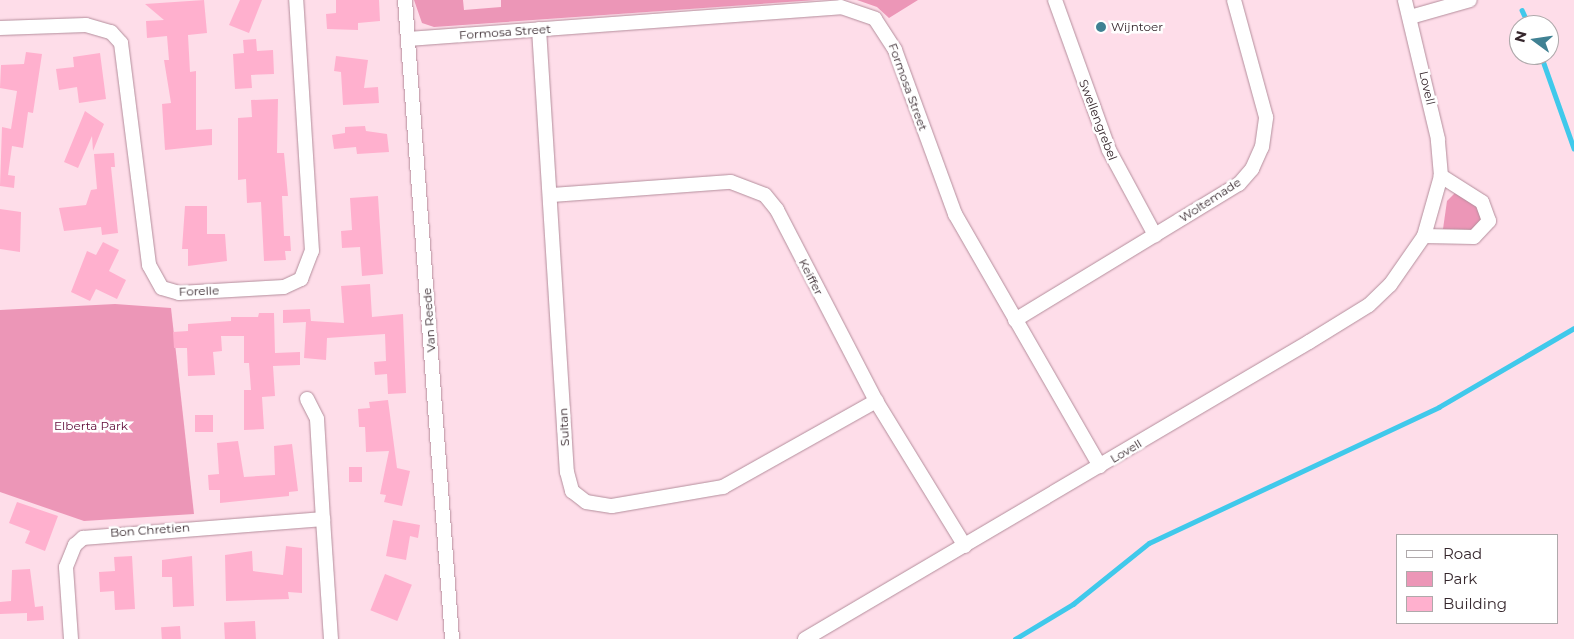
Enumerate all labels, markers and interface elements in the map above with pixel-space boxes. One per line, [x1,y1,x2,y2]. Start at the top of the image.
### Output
north arrow [1509,15,1559,65]
place label: Wijntoer [1111,20,1163,34]
marker: Wijntoer [1095,21,1107,33]
street label: Formosa Street [458,22,552,42]
text: N [1510,29,1531,44]
street label: Formosa Street [885,41,931,133]
street label: Lovell [1416,70,1438,106]
street label: Swellengrebel [1076,78,1120,162]
street label: Woltemade [1177,175,1243,225]
street label: Keiffer [796,256,826,298]
street label: Forelle [179,283,219,299]
street label: Van Reede [420,287,438,353]
street label: Sultan [556,407,572,447]
park label: Elberta Park [54,419,128,433]
street label: Lovell [1108,436,1144,466]
street label: Bon Chretien [110,520,190,540]
legend [1396,534,1559,624]
text: Road [1443,544,1482,563]
text: Park [1443,569,1477,588]
text: Building [1443,594,1507,613]

